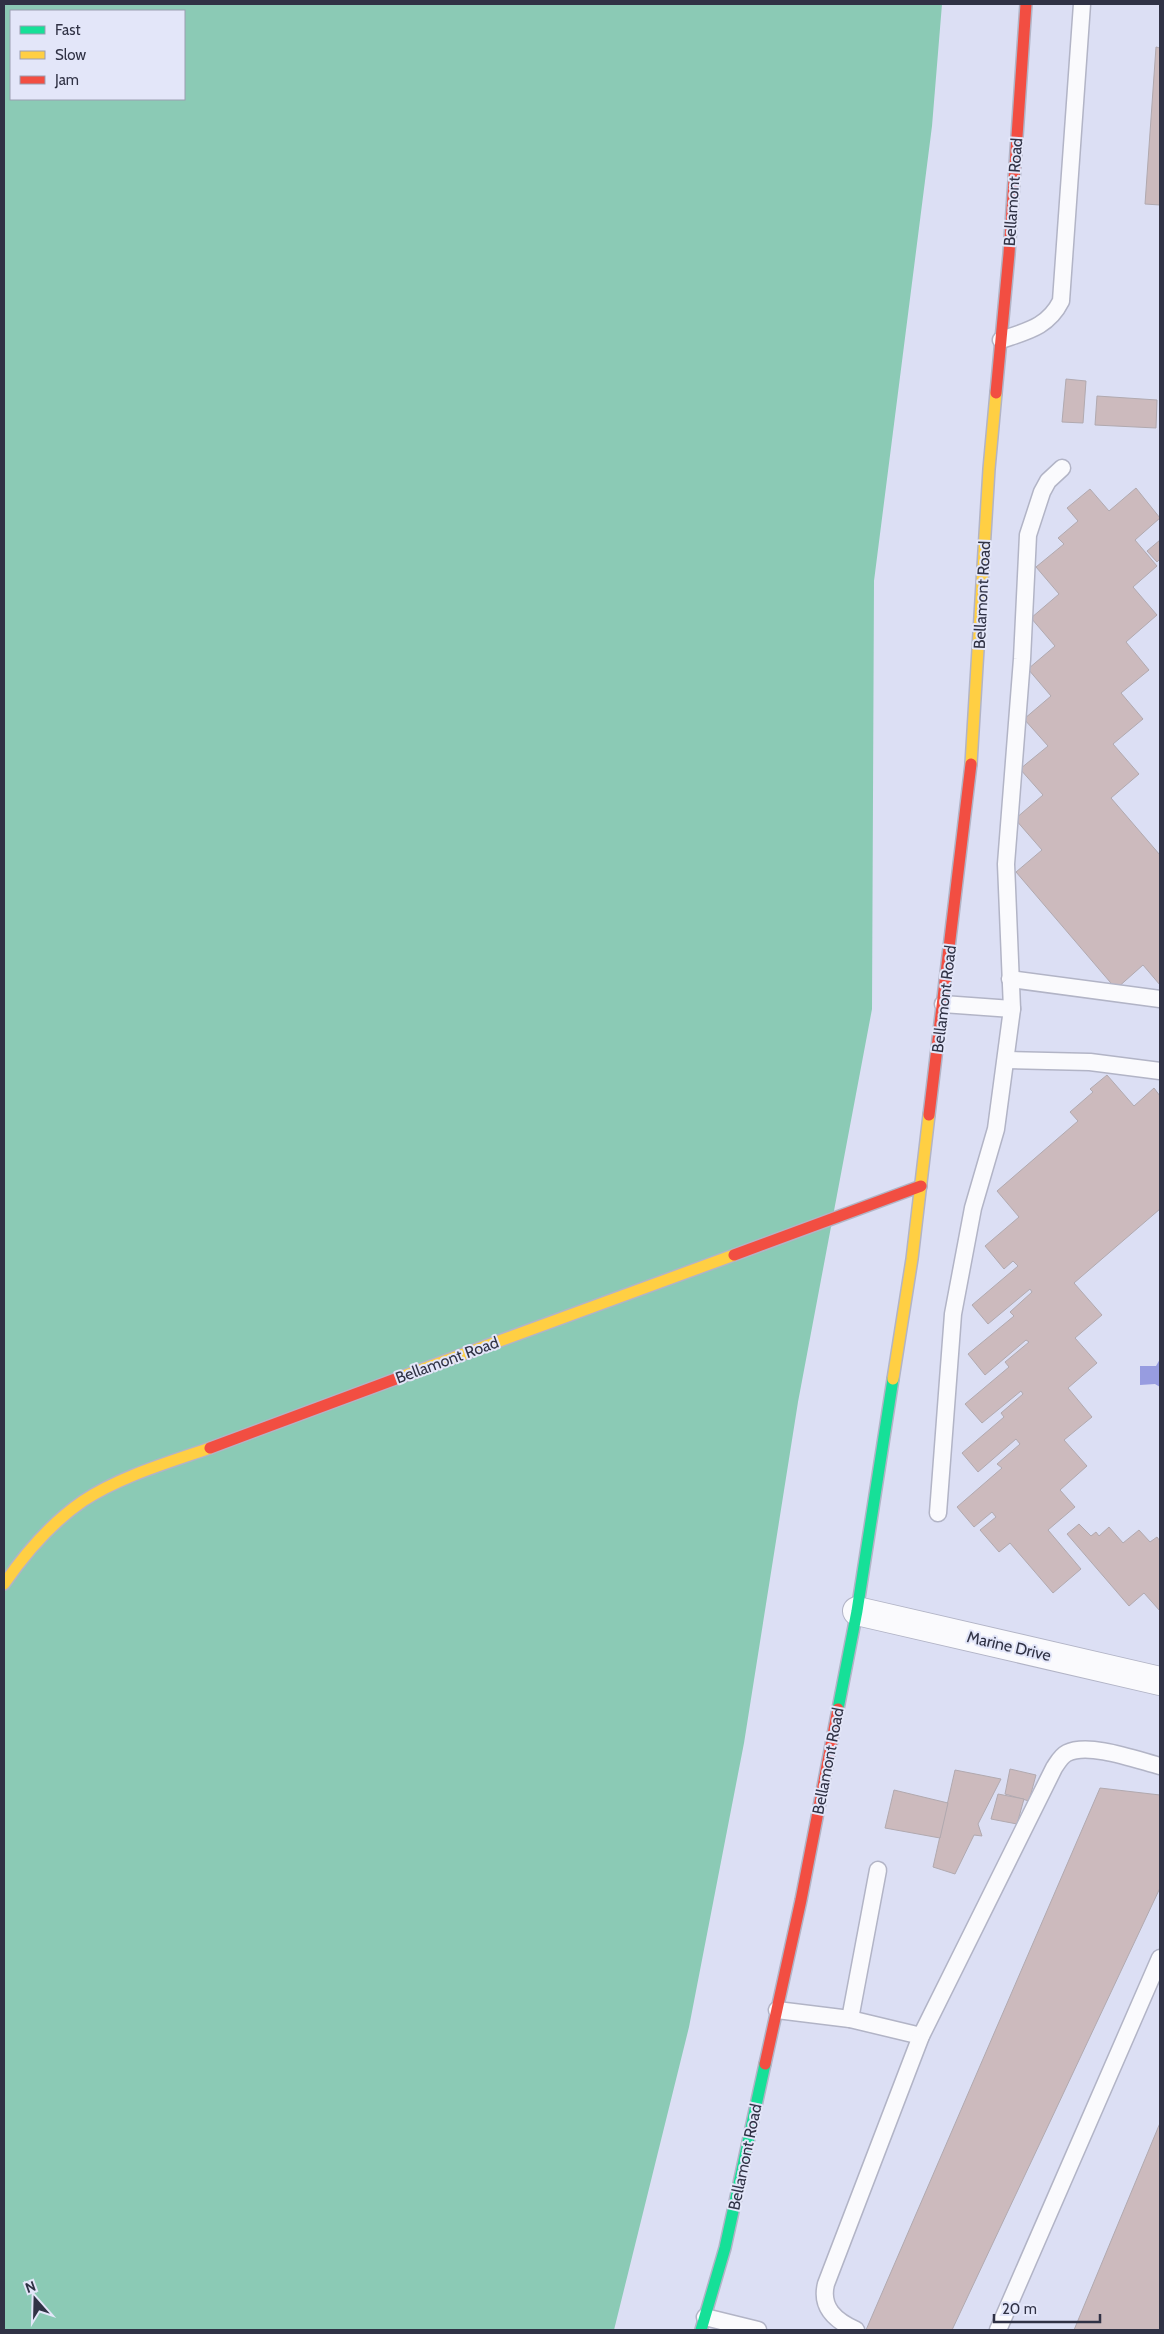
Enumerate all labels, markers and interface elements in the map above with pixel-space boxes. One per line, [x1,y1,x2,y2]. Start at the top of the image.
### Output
legend [10,10,185,100]
text: Fast [55,21,80,39]
text: Slow [55,46,86,64]
text: Jam [54,71,79,89]
street label: Bellamont Road [1000,137,1026,247]
street label: Bellamont Road [970,540,994,650]
street label: Bellamont Road [928,944,960,1054]
street label: Bellamont Road [393,1333,501,1387]
street label: Marine Drive [965,1627,1053,1665]
street label: Bellamont Road [808,1706,848,1816]
street label: Bellamont Road [724,2102,766,2212]
north arrow [10,2274,60,2324]
text: N [23,2277,38,2297]
scale bar [994,2292,1100,2324]
text: 20 m [1002,2300,1037,2318]

